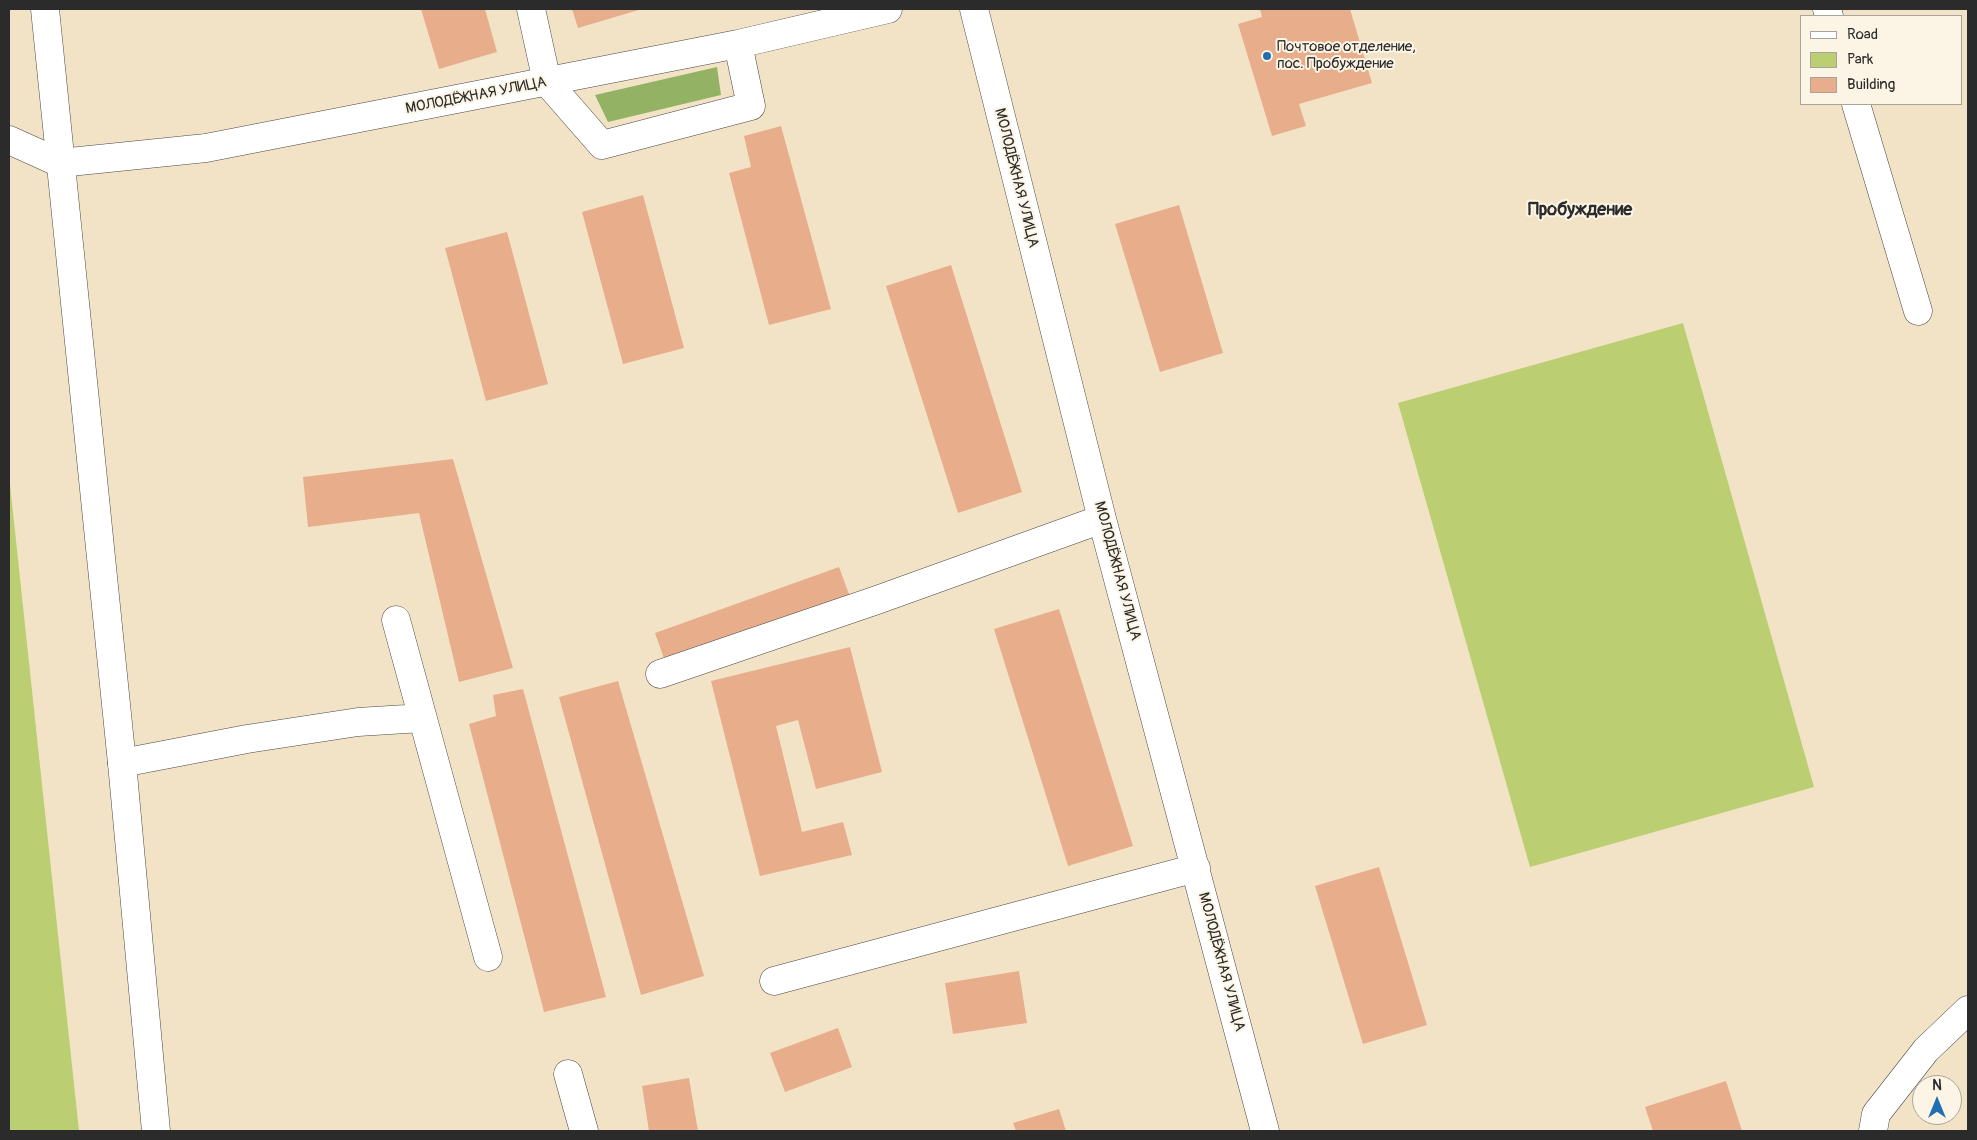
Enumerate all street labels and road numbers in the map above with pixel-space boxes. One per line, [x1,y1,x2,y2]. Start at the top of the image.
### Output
street label: МОЛОДЁЖНАЯ УЛИЦА [404,74,548,118]
street label: МОЛОДЁЖНАЯ УЛИЦА [990,106,1042,250]
street label: МОЛОДЁЖНАЯ УЛИЦА [1090,500,1144,642]
street label: МОЛОДЁЖНАЯ УЛИЦА [1194,891,1248,1033]

